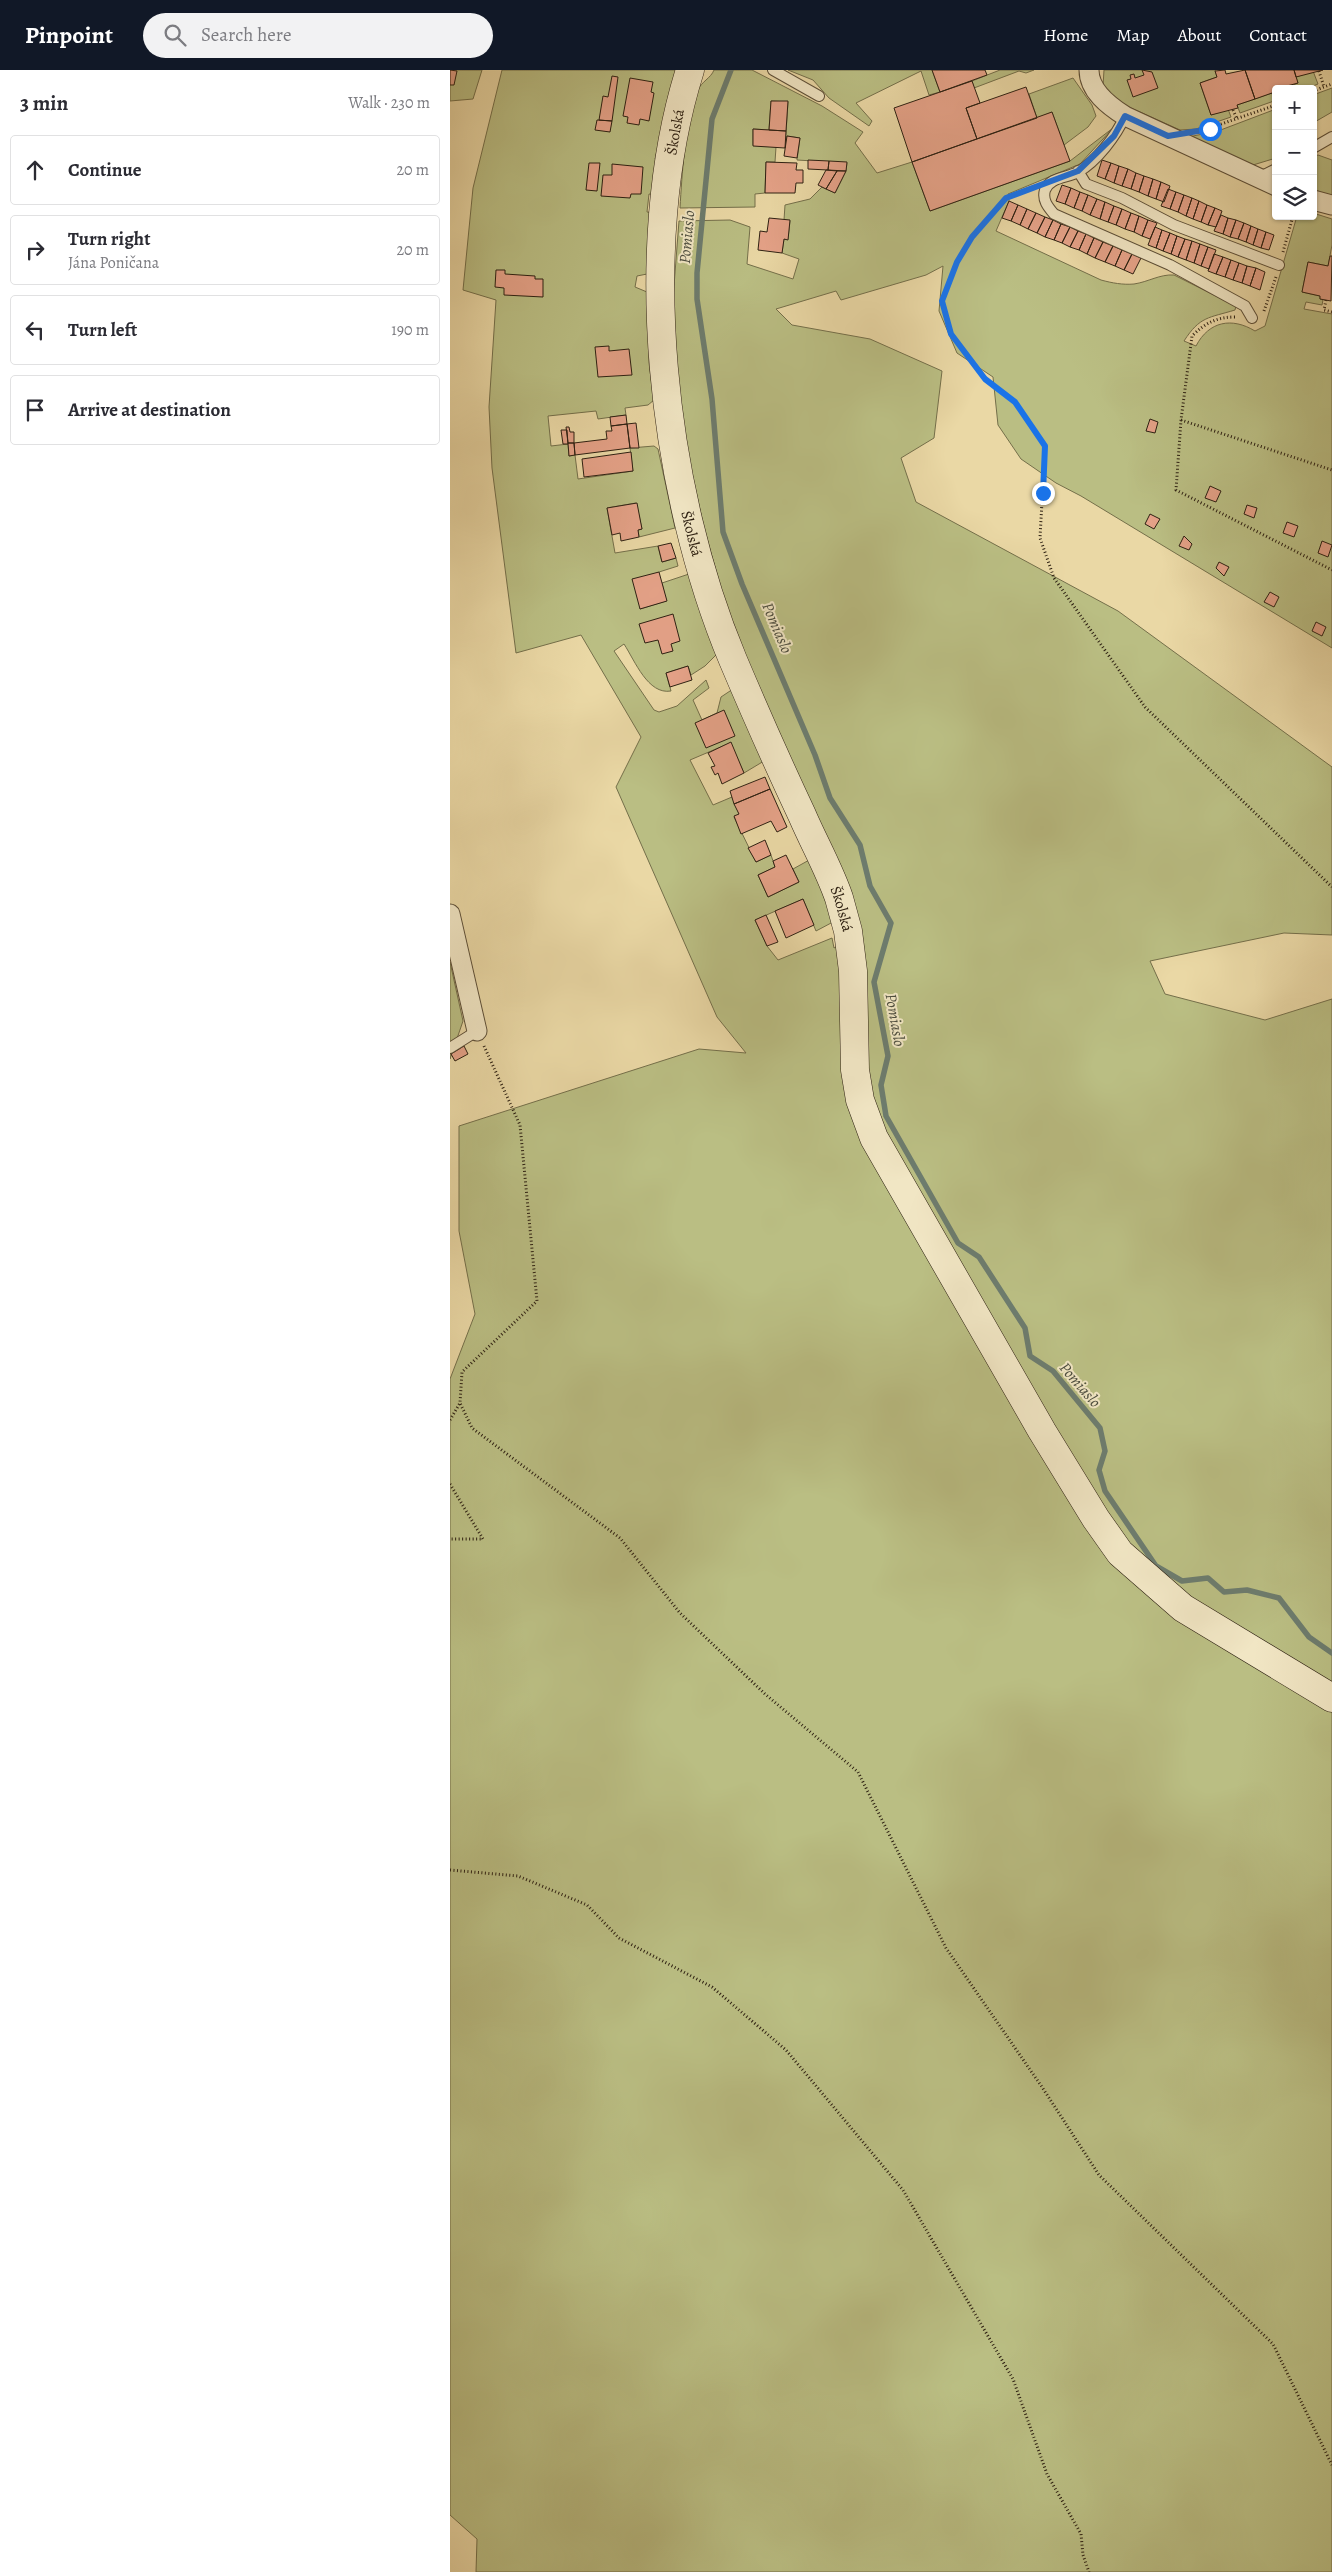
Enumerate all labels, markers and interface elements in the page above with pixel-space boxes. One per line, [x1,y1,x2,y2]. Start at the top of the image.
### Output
search box [143,13,493,58]
text: Pinpoint [25,19,113,51]
icon: search [161,21,189,49]
text: Search here [201,22,291,48]
text: Home [1043,23,1088,47]
text: Map [1116,23,1149,47]
text: About [1177,23,1221,47]
text: Contact [1249,23,1307,47]
map controls [1272,85,1317,220]
button: + [1272,85,1317,130]
text: 3 min [20,89,68,117]
text: Walk · 230 m [348,92,430,114]
street label: Školská [661,107,689,157]
route start [1199,118,1222,141]
button: − [1272,130,1317,175]
icon: ahead [21,156,49,184]
text: Continue [68,157,142,183]
text: 20 m [396,159,429,181]
button: layers [1272,175,1317,220]
water label: Pomiaslo [674,209,700,265]
text: Turn right [68,226,150,252]
icon: right [21,236,49,264]
text: 20 m [396,239,429,261]
text: Jána Poničana [68,252,159,274]
icon: left [21,316,49,344]
text: Turn left [68,317,137,343]
text: 190 m [391,319,429,341]
icon: arrive [21,396,49,424]
text: Arrive at destination [68,397,231,423]
route end [1032,482,1055,505]
street label: Školská [676,509,707,559]
water label: Pomiaslo [756,599,798,657]
street label: Školská [826,883,858,934]
water label: Pomiaslo [880,992,910,1048]
water label: Pomiaslo [1054,1358,1106,1412]

